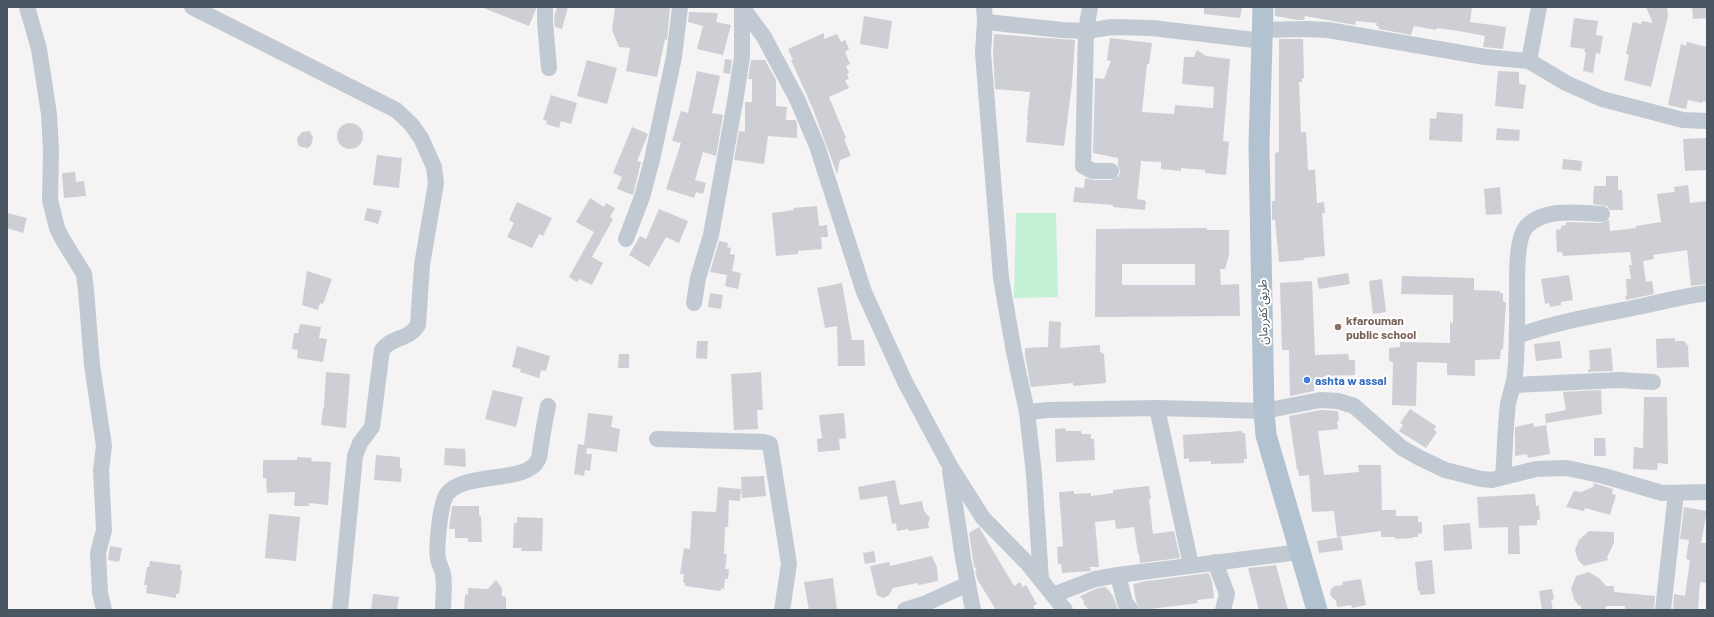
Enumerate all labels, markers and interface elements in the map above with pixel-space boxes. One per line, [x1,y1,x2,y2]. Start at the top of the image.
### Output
street label: طريق كفررمان [1254,279,1272,345]
place label: kfarouman public school [1346,313,1416,341]
marker: kfarouman public school [1333,322,1343,332]
place label: ashta w assal [1315,373,1387,387]
marker: ashta w assal [1302,375,1312,385]

